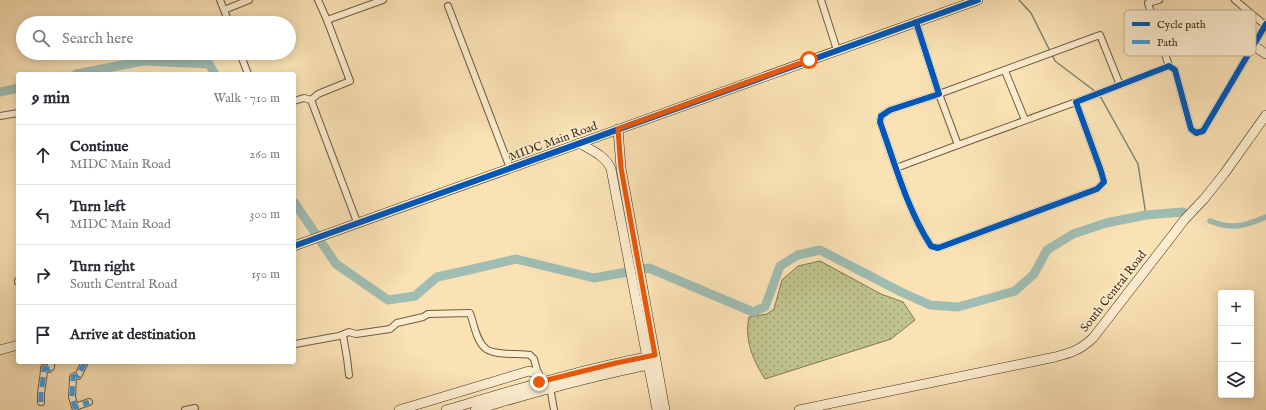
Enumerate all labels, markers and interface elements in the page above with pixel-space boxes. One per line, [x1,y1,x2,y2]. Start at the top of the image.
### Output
legend [1124,10,1256,56]
search box [16,16,296,60]
text: Cycle path [1157,18,1206,32]
icon: search [30,27,52,49]
text: Search here [62,29,133,48]
text: Path [1157,36,1178,50]
route start [800,51,818,69]
text: 9 min [32,88,70,109]
text: Walk · 710 m [214,90,280,107]
street label: MIDC Main Road [507,118,600,164]
text: Continue [70,137,128,156]
icon: ahead [32,144,54,166]
text: 260 m [249,146,280,163]
text: MIDC Main Road [70,156,171,173]
text: Turn left [70,197,126,216]
icon: left [32,204,54,226]
text: 300 m [249,206,280,223]
text: MIDC Main Road [70,216,171,233]
street label: South Central Road [1077,247,1150,335]
text: Turn right [70,257,135,276]
icon: right [32,264,54,286]
text: 150 m [251,266,280,283]
text: South Central Road [70,276,177,293]
map controls [1218,290,1254,398]
button: + [1218,290,1254,326]
icon: arrive [32,324,54,346]
text: Arrive at destination [70,325,196,344]
button: − [1218,326,1254,362]
button: layers [1218,362,1254,398]
route end [530,373,548,391]

